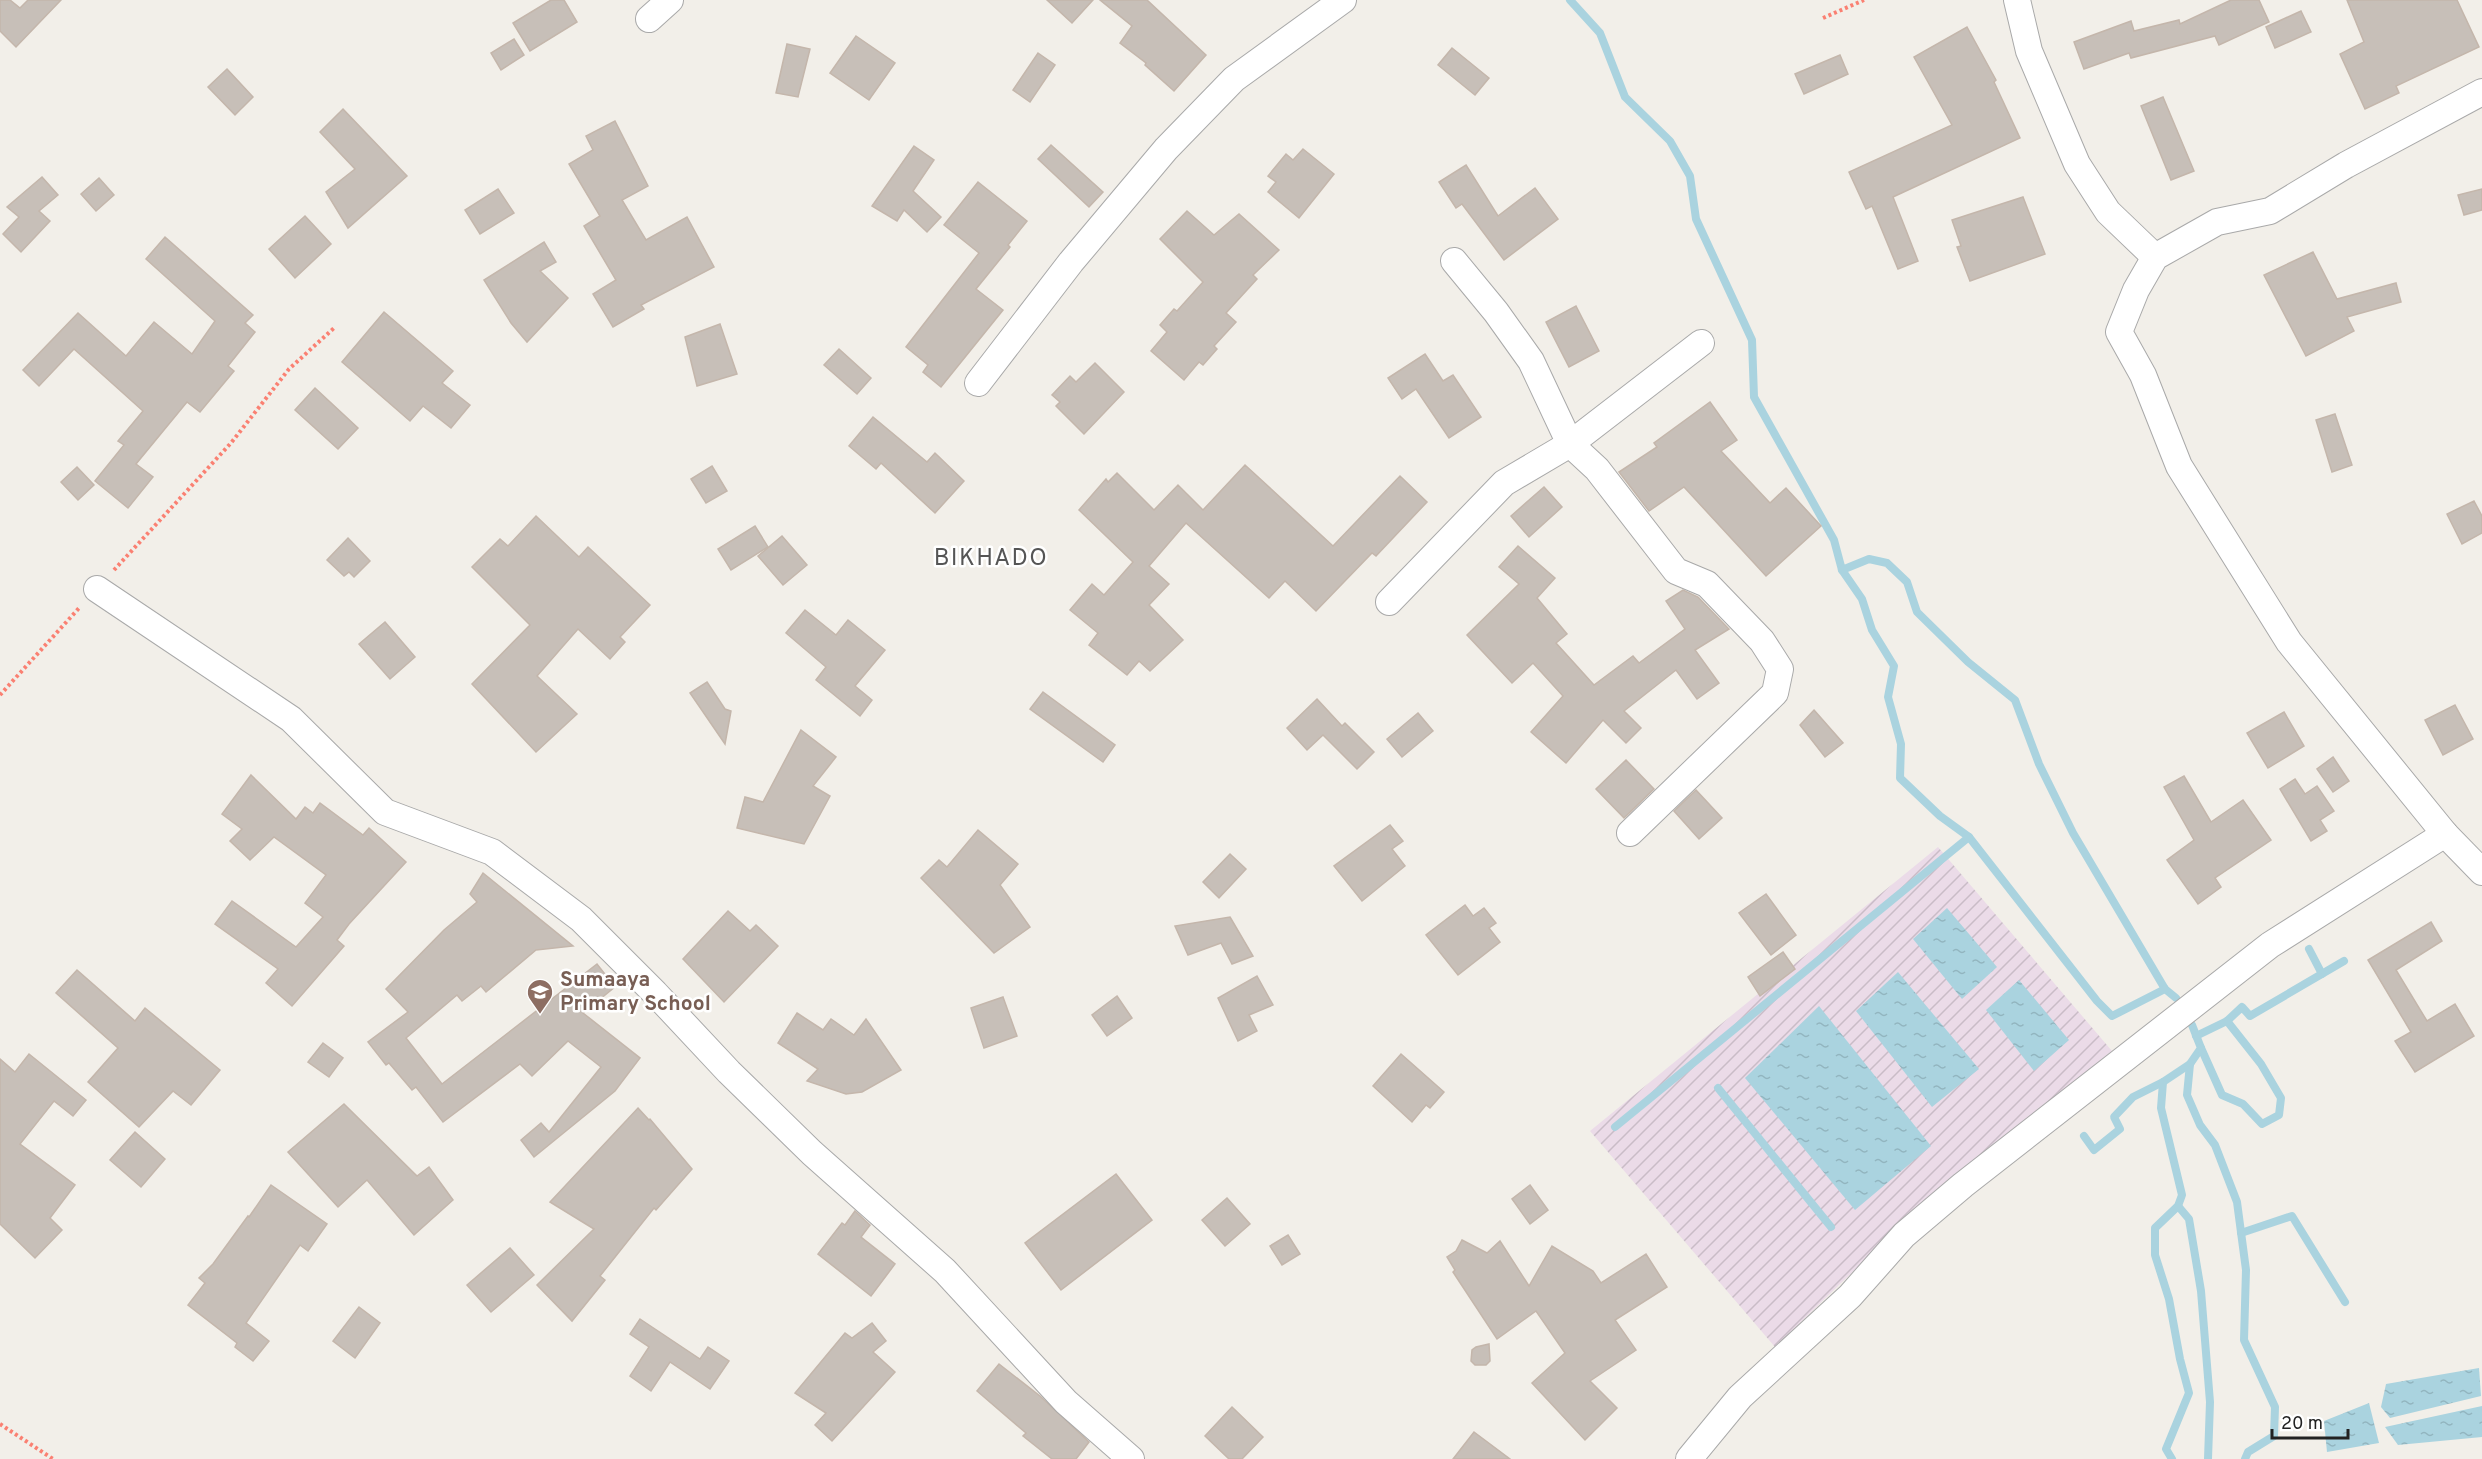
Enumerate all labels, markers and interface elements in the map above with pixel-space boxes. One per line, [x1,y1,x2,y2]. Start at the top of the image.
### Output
district label: BIKHADO [934,544,1048,574]
place label: Sumaaya Primary School [560,967,711,1018]
school or university icon: Sumaaya Primary School [525,977,555,1015]
scale bar [2272,1402,2348,1440]
text: 20 m [2281,1413,2323,1436]

